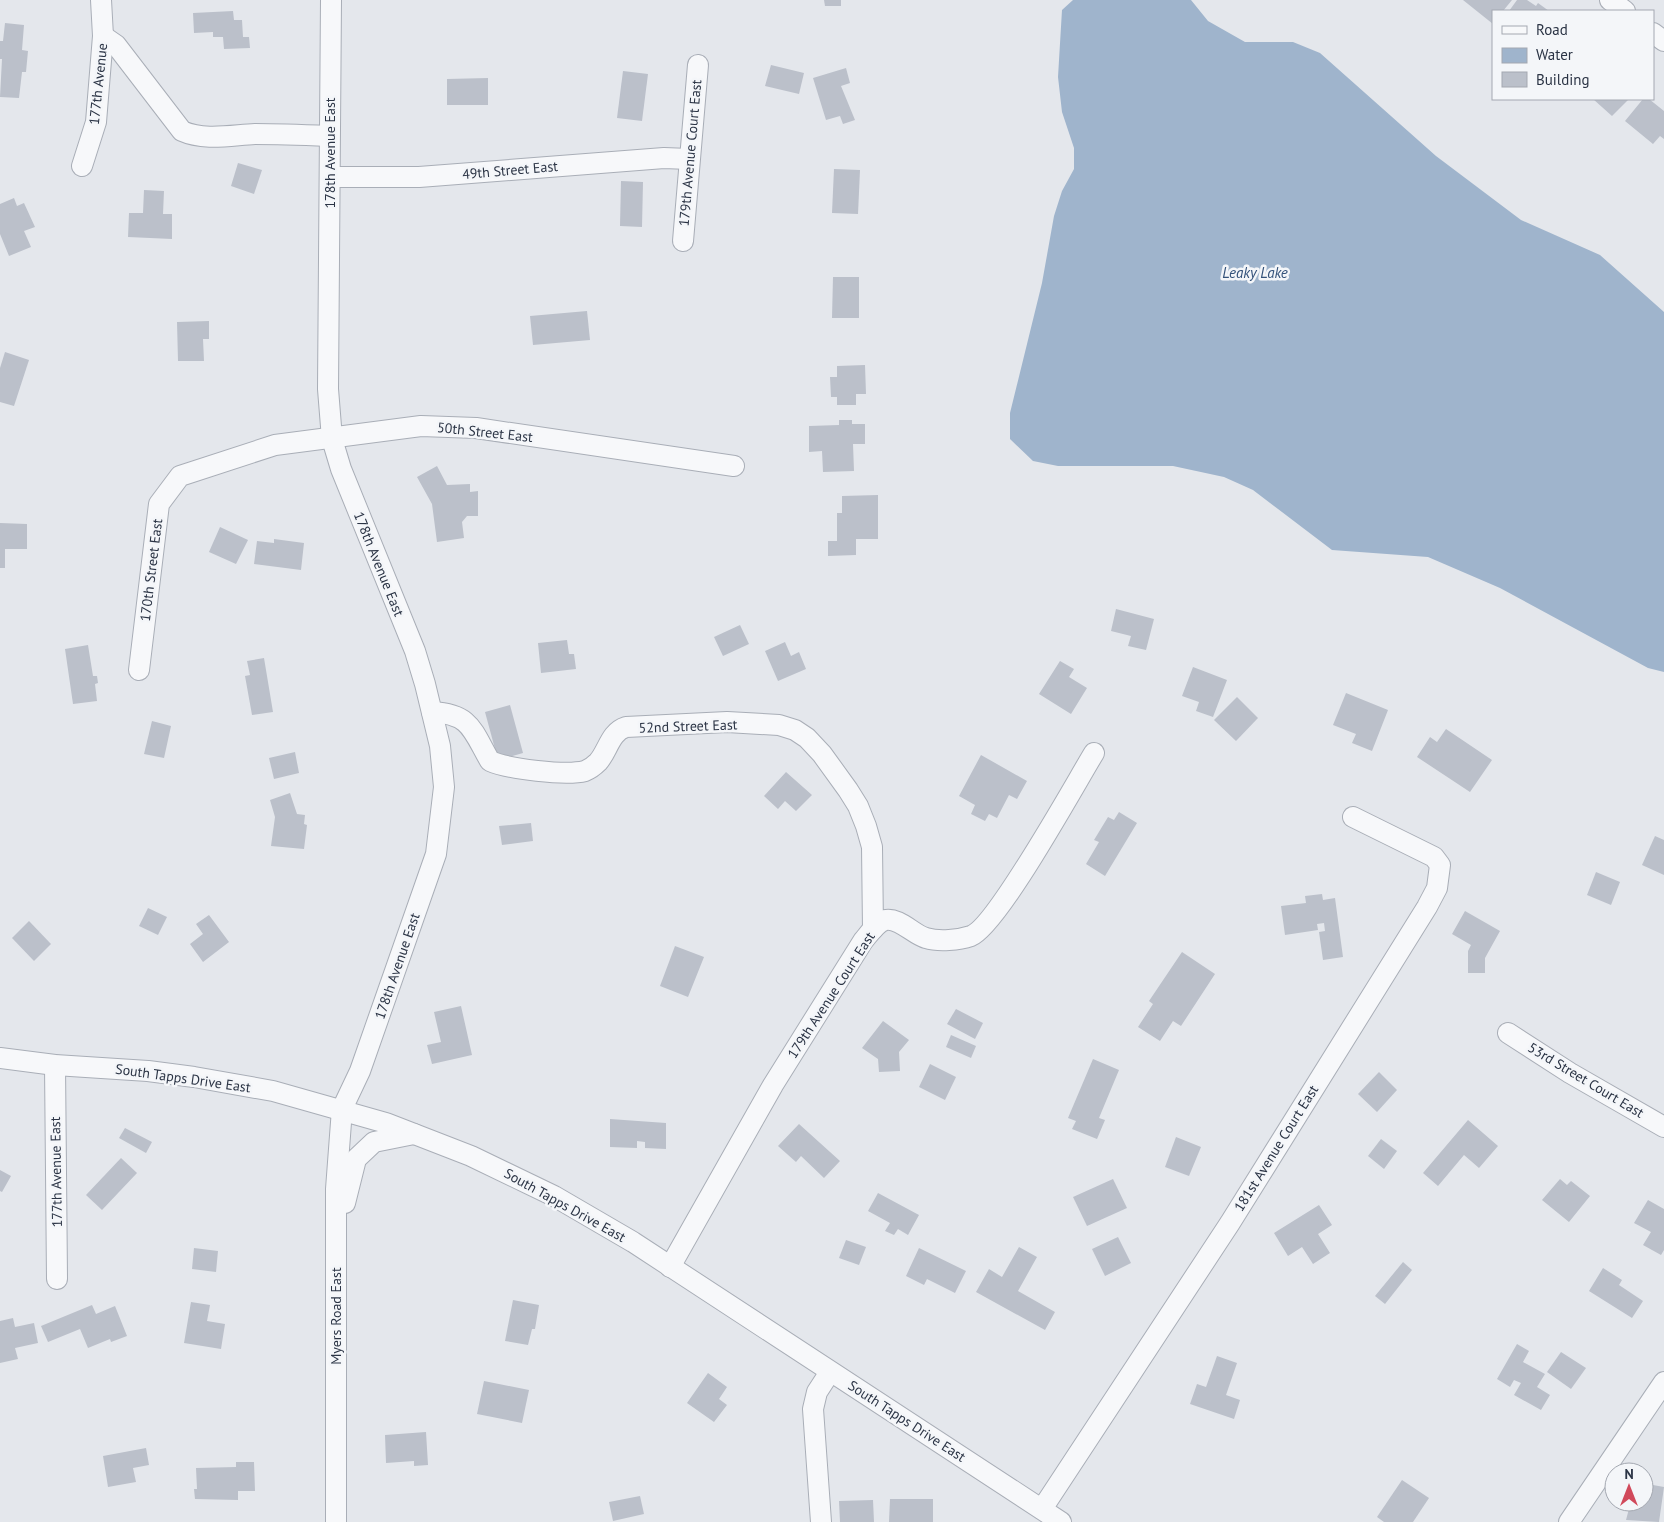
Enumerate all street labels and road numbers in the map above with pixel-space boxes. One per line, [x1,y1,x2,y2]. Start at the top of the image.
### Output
street label: 177th Avenue [85,42,111,126]
street label: 179th Avenue Court East [675,79,705,227]
street label: 178th Avenue East [321,97,339,209]
street label: 49th Street East [461,157,559,183]
street label: 50th Street East [436,418,534,446]
street label: 178th Avenue East [350,509,408,619]
street label: 170th Street East [136,517,166,623]
street label: 52nd Street East [638,715,738,737]
street label: 178th Avenue East [370,910,424,1021]
street label: 179th Avenue Court East [783,928,879,1062]
street label: 53rd Street Court East [1525,1038,1647,1122]
street label: South Tapps Drive East [114,1060,252,1096]
street label: 181st Avenue Court East [1230,1081,1322,1215]
street label: 177th Avenue East [46,1116,66,1228]
street label: South Tapps Drive East [501,1164,629,1246]
street label: Myers Road East [327,1267,345,1365]
street label: South Tapps Drive East [845,1376,969,1466]

